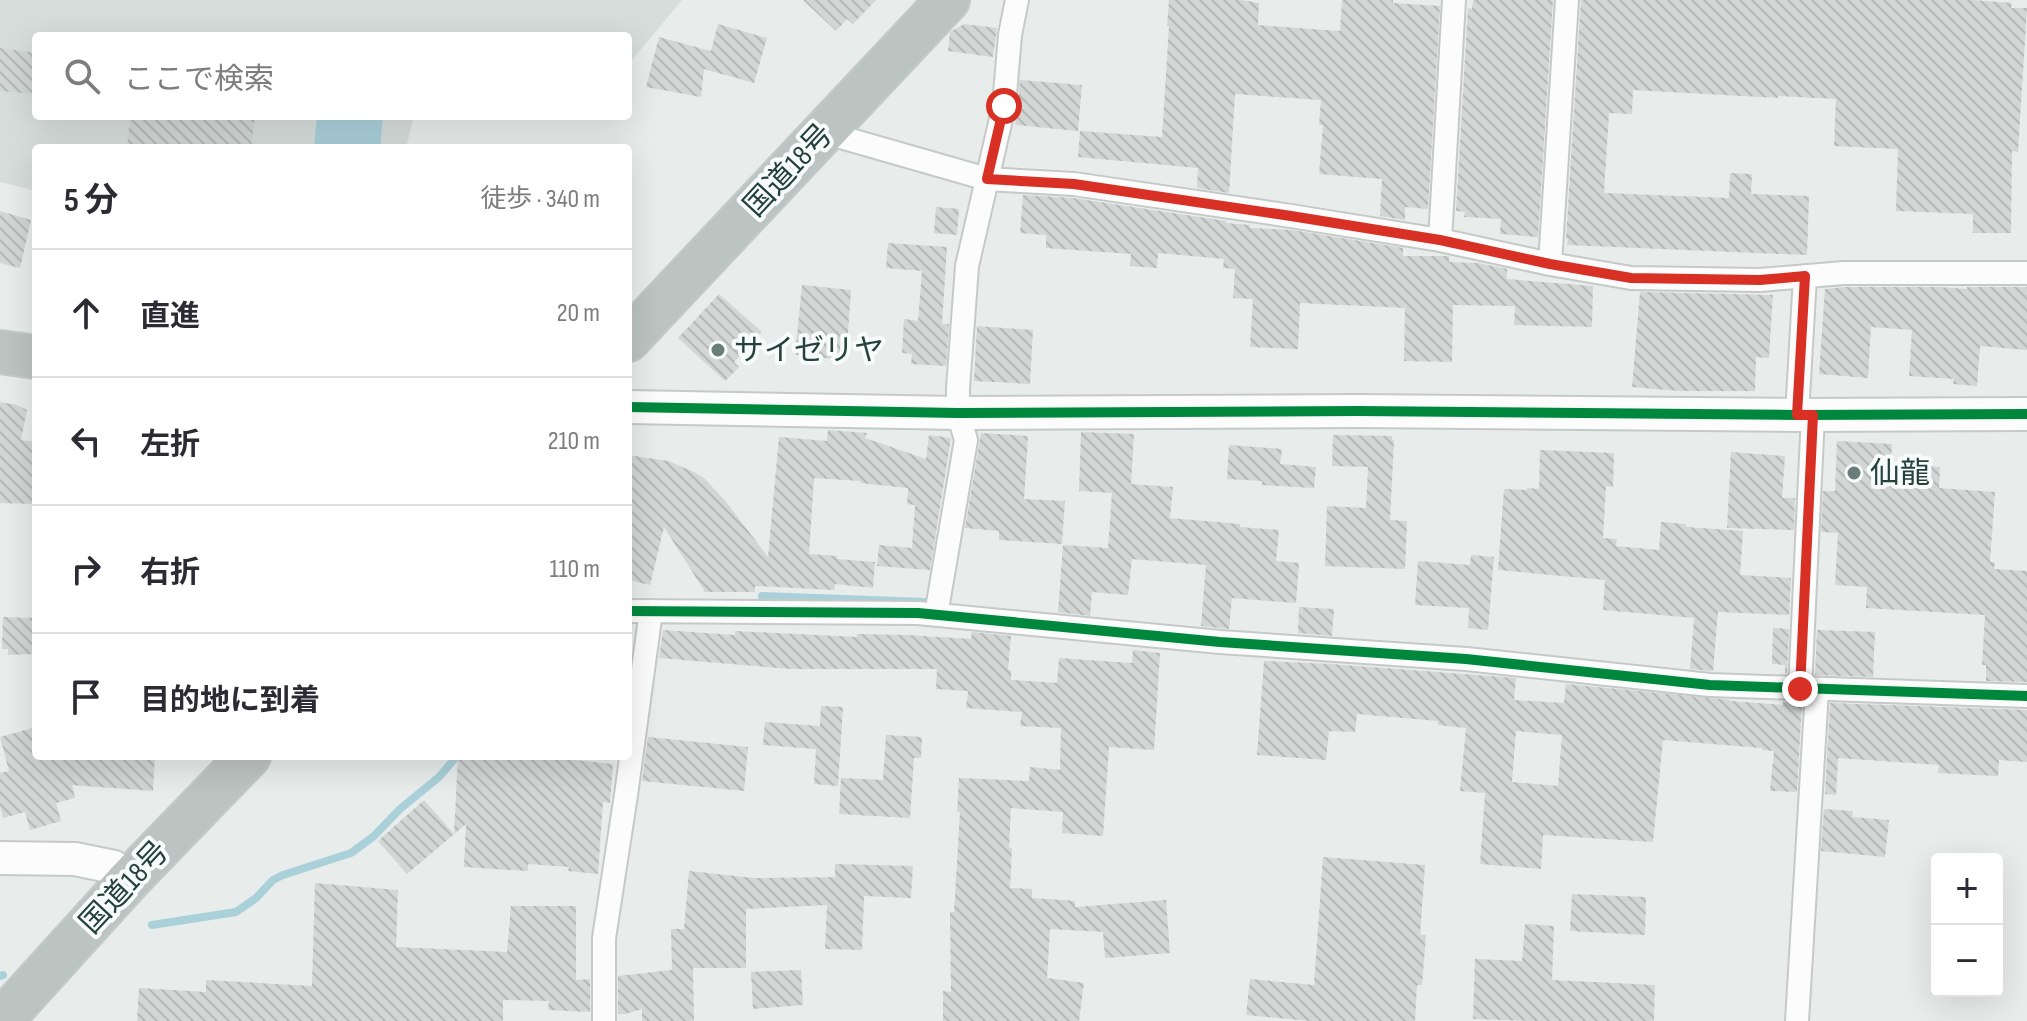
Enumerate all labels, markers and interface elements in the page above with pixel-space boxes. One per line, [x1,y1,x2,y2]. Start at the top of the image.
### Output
search box [32,32,632,120]
icon: search [60,54,104,98]
text: ここで検索 [124,62,274,98]
route start [986,88,1022,124]
street label: 国道18号 [737,117,841,225]
text: 5 分 [64,180,118,221]
text: 徒歩 · 340 m [480,184,600,215]
icon: ahead [64,291,108,335]
text: 20 m [557,298,600,329]
text: 直進 [140,299,200,335]
place label: サイゼリヤ [734,333,884,369]
marker: サイゼリヤ [709,341,727,359]
icon: left [64,419,108,463]
text: 210 m [548,426,600,457]
text: 左折 [140,427,200,463]
place label: 仙龍 [1870,456,1930,492]
marker: 仙龍 [1845,464,1863,482]
icon: right [64,547,108,591]
text: 110 m [549,554,600,585]
text: 右折 [140,555,200,591]
route end [1782,671,1818,707]
icon: arrive [64,675,108,719]
text: 目的地に到着 [140,683,320,719]
street label: 国道18号 [73,834,177,942]
map controls [1931,853,2003,997]
button: + [1931,853,2003,925]
button: − [1931,925,2003,997]

